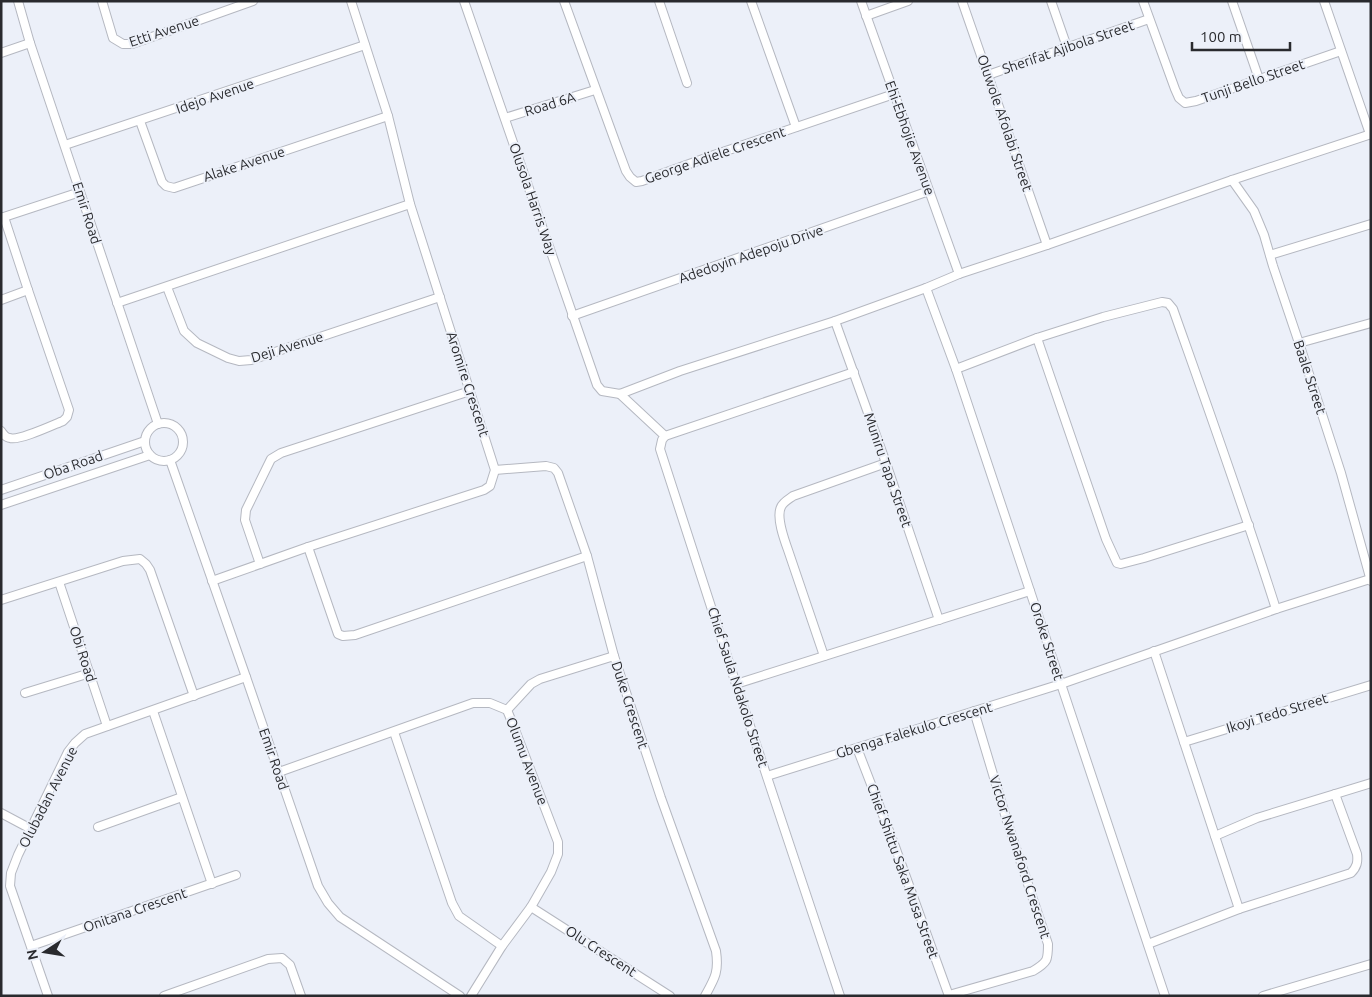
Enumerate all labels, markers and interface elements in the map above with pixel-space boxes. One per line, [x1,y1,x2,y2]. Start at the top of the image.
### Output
street label: Etti Avenue [127,12,201,50]
street label: Sherifat Ajibola Street [1000,17,1137,77]
scale bar [1192,20,1290,52]
text: 100 m [1200,28,1242,45]
street label: Oluwole Afolabi Street [974,53,1036,194]
street label: Tunji Bello Street [1199,56,1307,106]
street label: Idejo Avenue [174,75,256,117]
street label: Ehi-Ebhojie Avenue [882,79,938,197]
street label: Road 6A [523,89,577,119]
street label: George Adiele Crescent [642,123,788,187]
street label: Olusola Harris Way [506,141,560,258]
street label: Alake Avenue [201,143,287,185]
street label: Emir Road [69,180,105,246]
street label: Adedoyin Adepoju Drive [677,222,825,286]
street label: Deji Avenue [249,328,325,366]
street label: Aromire Crescent [443,329,493,439]
street label: Baale Street [1290,338,1330,417]
street label: Muniru Tapa Street [861,411,915,530]
street label: Oba Road [41,447,105,483]
street label: Oroke Street [1027,600,1067,683]
street label: Chief Saula Ndakolo Street [705,605,772,770]
street label: Obi Road [66,624,100,684]
street label: Duke Crescent [608,659,652,751]
street label: Ikoyi Tedo Street [1224,690,1330,736]
street label: Gbenga Falekulo Crescent [834,698,995,761]
street label: Olumu Avenue [503,715,551,807]
street label: Emir Road [256,726,292,792]
street label: Olubadan Avenue [16,744,80,850]
street label: Victor Nwanaford Crescent [986,774,1054,941]
street label: Chief Shittu Saka Musa Street [864,781,942,961]
street label: Onitana Crescent [81,885,189,935]
street label: Olu Crescent [563,922,640,980]
north arrow [20,927,70,977]
text: N [23,948,41,961]

